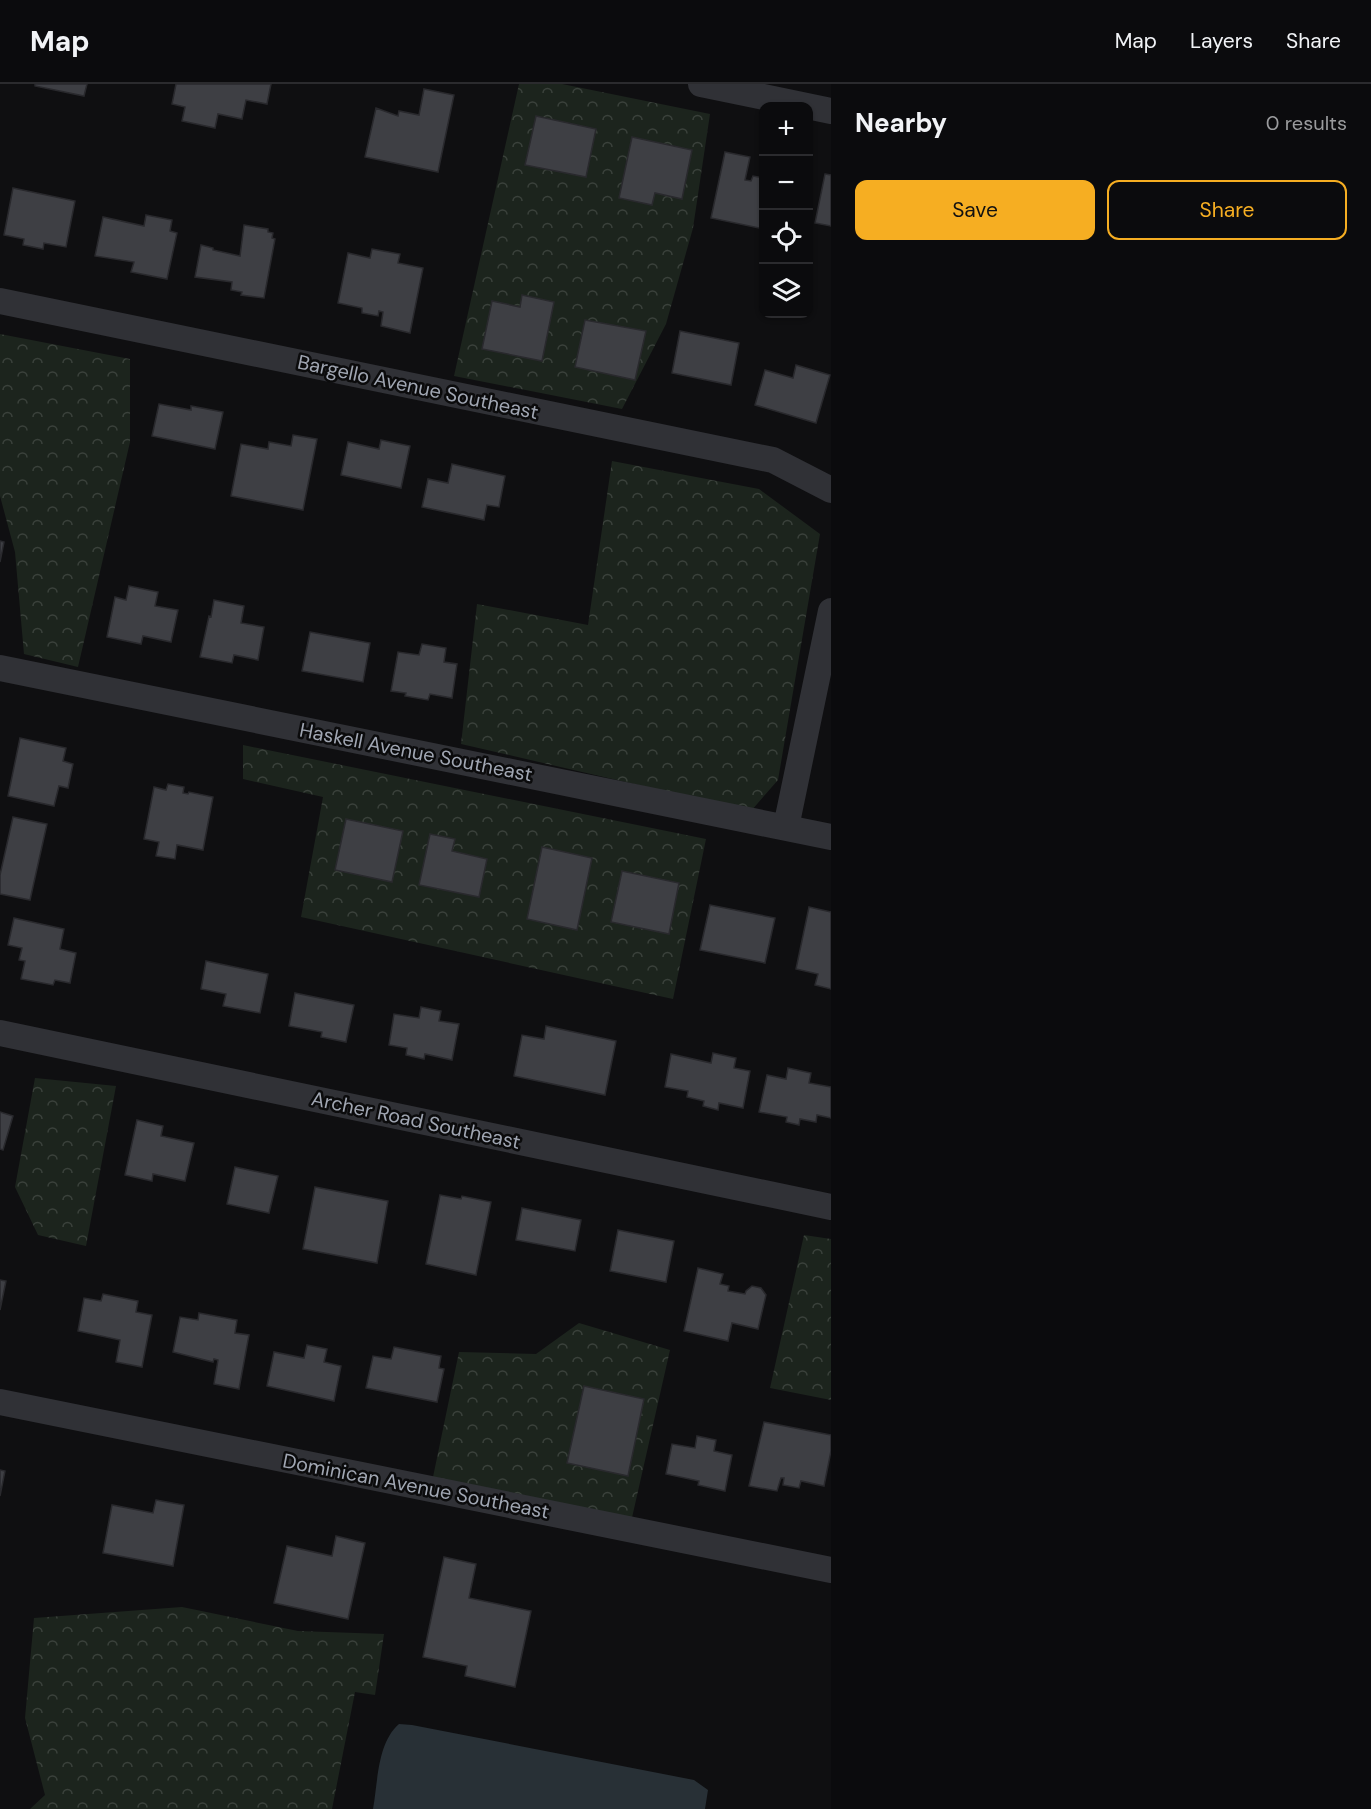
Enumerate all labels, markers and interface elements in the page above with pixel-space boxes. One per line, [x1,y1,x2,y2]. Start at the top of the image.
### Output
text: Map [30,23,90,60]
text: Map [1115,27,1157,55]
text: Layers [1190,27,1253,55]
text: Share [1286,27,1341,55]
map controls [759,102,813,318]
button: + [759,102,813,156]
text: Nearby [855,106,947,140]
text: 0 results [1266,110,1347,136]
button: − [759,156,813,210]
button: Save [855,180,1095,240]
button: Share [1107,180,1347,240]
button: locate [759,210,813,264]
button: layers [759,264,813,318]
street label: Bargello Avenue Southeast [295,349,541,425]
street label: Haskell Avenue Southeast [297,717,535,787]
street label: Archer Road Southeast [309,1085,523,1155]
street label: Dominican Avenue Southeast [281,1447,552,1525]

